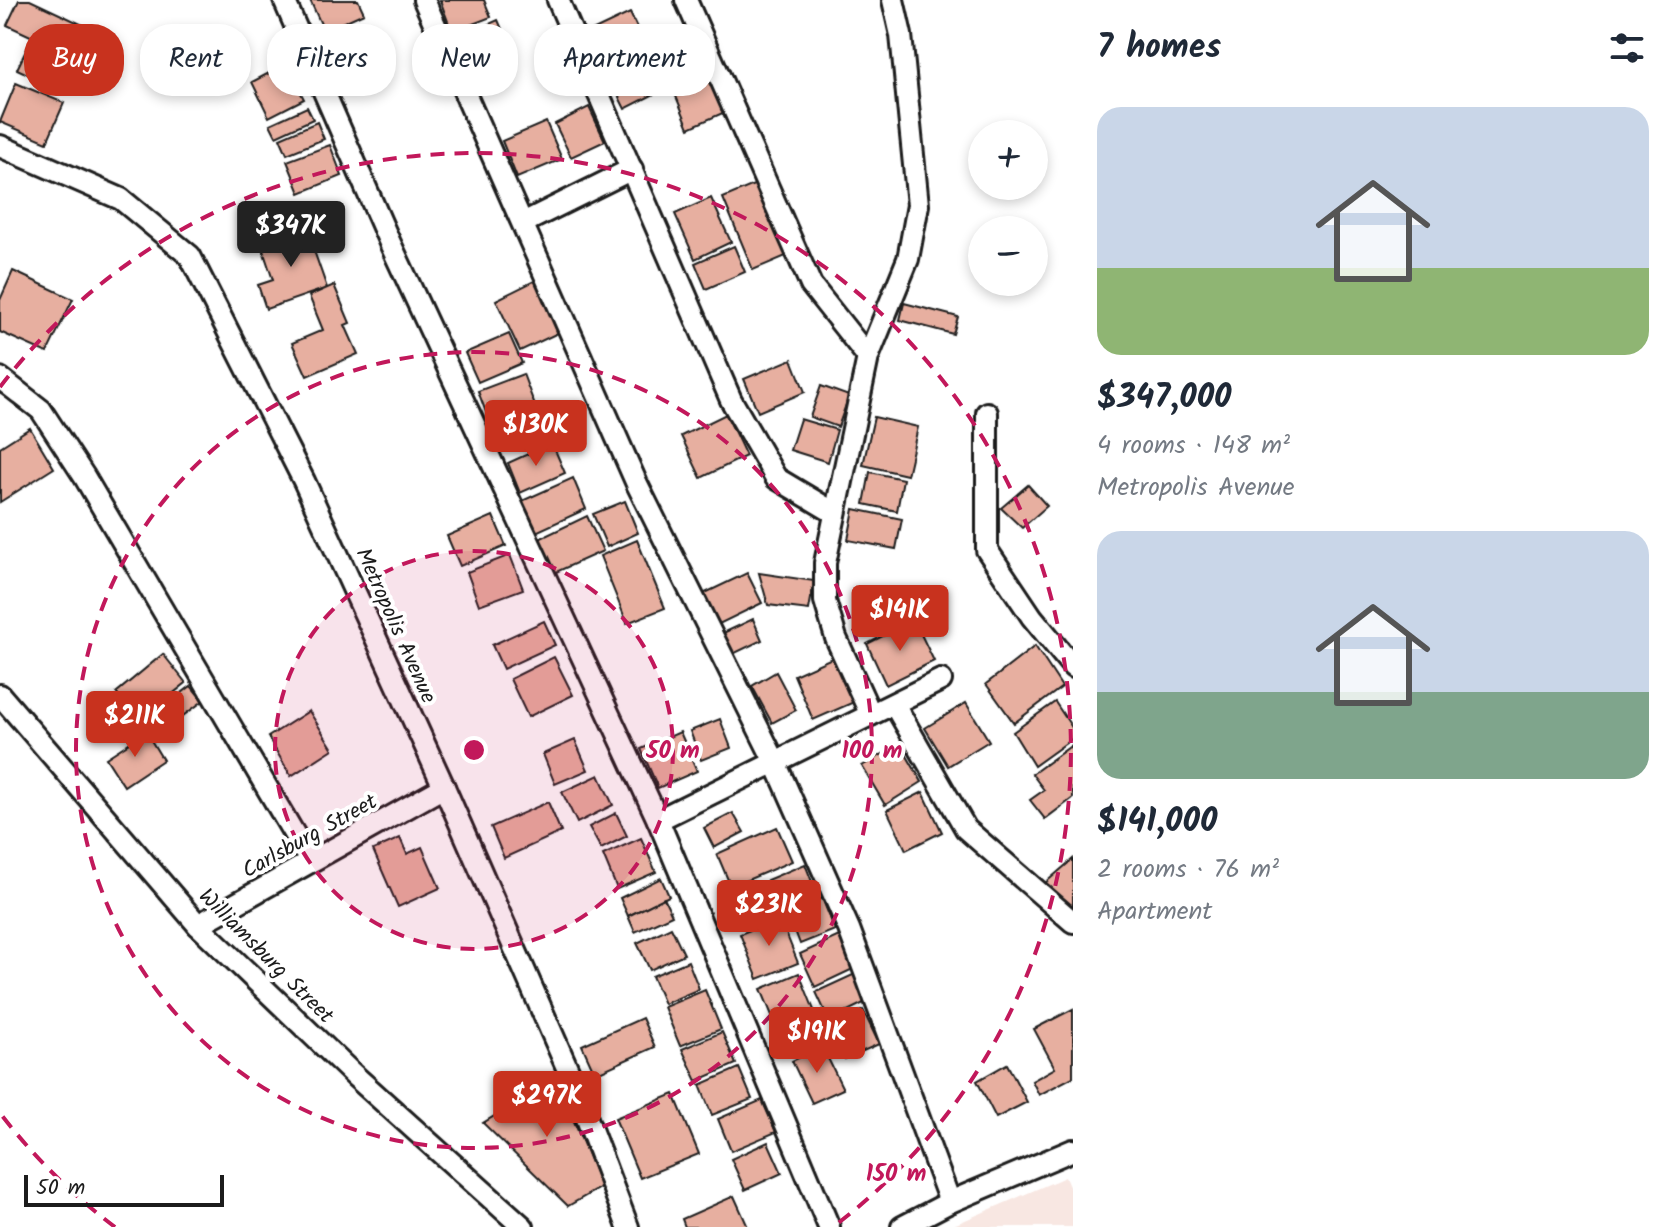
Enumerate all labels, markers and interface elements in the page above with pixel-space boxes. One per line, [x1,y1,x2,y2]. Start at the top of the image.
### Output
text: 7 homes [1097,21,1221,75]
chip: Buy [24,24,124,96]
chip: Rent [140,24,251,96]
chip: Filters [267,24,396,96]
chip: New [412,24,518,96]
chip: Apartment [534,24,715,96]
icon: filters [1605,26,1649,70]
map controls [968,120,1048,296]
button: + [968,120,1048,200]
icon: home [1301,159,1445,303]
pin: $347K [235,201,347,269]
text: $347K [255,206,327,248]
button: − [968,216,1048,296]
text: $347,000 [1097,371,1232,425]
pin: $130K [480,400,592,468]
text: $130K [503,405,569,447]
text: 4 rooms · 148 m² [1097,425,1290,467]
text: Metropolis Avenue [1097,467,1294,509]
street label: Metropolis Avenue [345,543,445,710]
icon: home [1301,583,1445,727]
pin: $141K [844,585,956,653]
text: $141K [870,590,930,632]
pin: $211K [79,691,191,759]
text: $211K [104,696,166,738]
text: 50 m [645,732,700,771]
text: 100 m [842,732,902,771]
centre of rings [460,736,488,764]
street label: Carlsburg Street [236,785,385,889]
text: $141,000 [1097,795,1217,849]
text: 2 rooms · 76 m² [1097,849,1279,891]
pin: $231K [713,880,825,948]
street label: Williamsburg Street [189,881,342,1033]
text: $231K [735,885,803,927]
text: Apartment [1097,891,1212,933]
pin: $191K [761,1007,873,1075]
text: $191K [787,1012,847,1054]
pin: $297K [491,1071,603,1139]
text: $297K [511,1076,583,1118]
text: 150 m [866,1155,926,1194]
scale bar [24,1171,224,1207]
text: 50 m [36,1171,85,1206]

